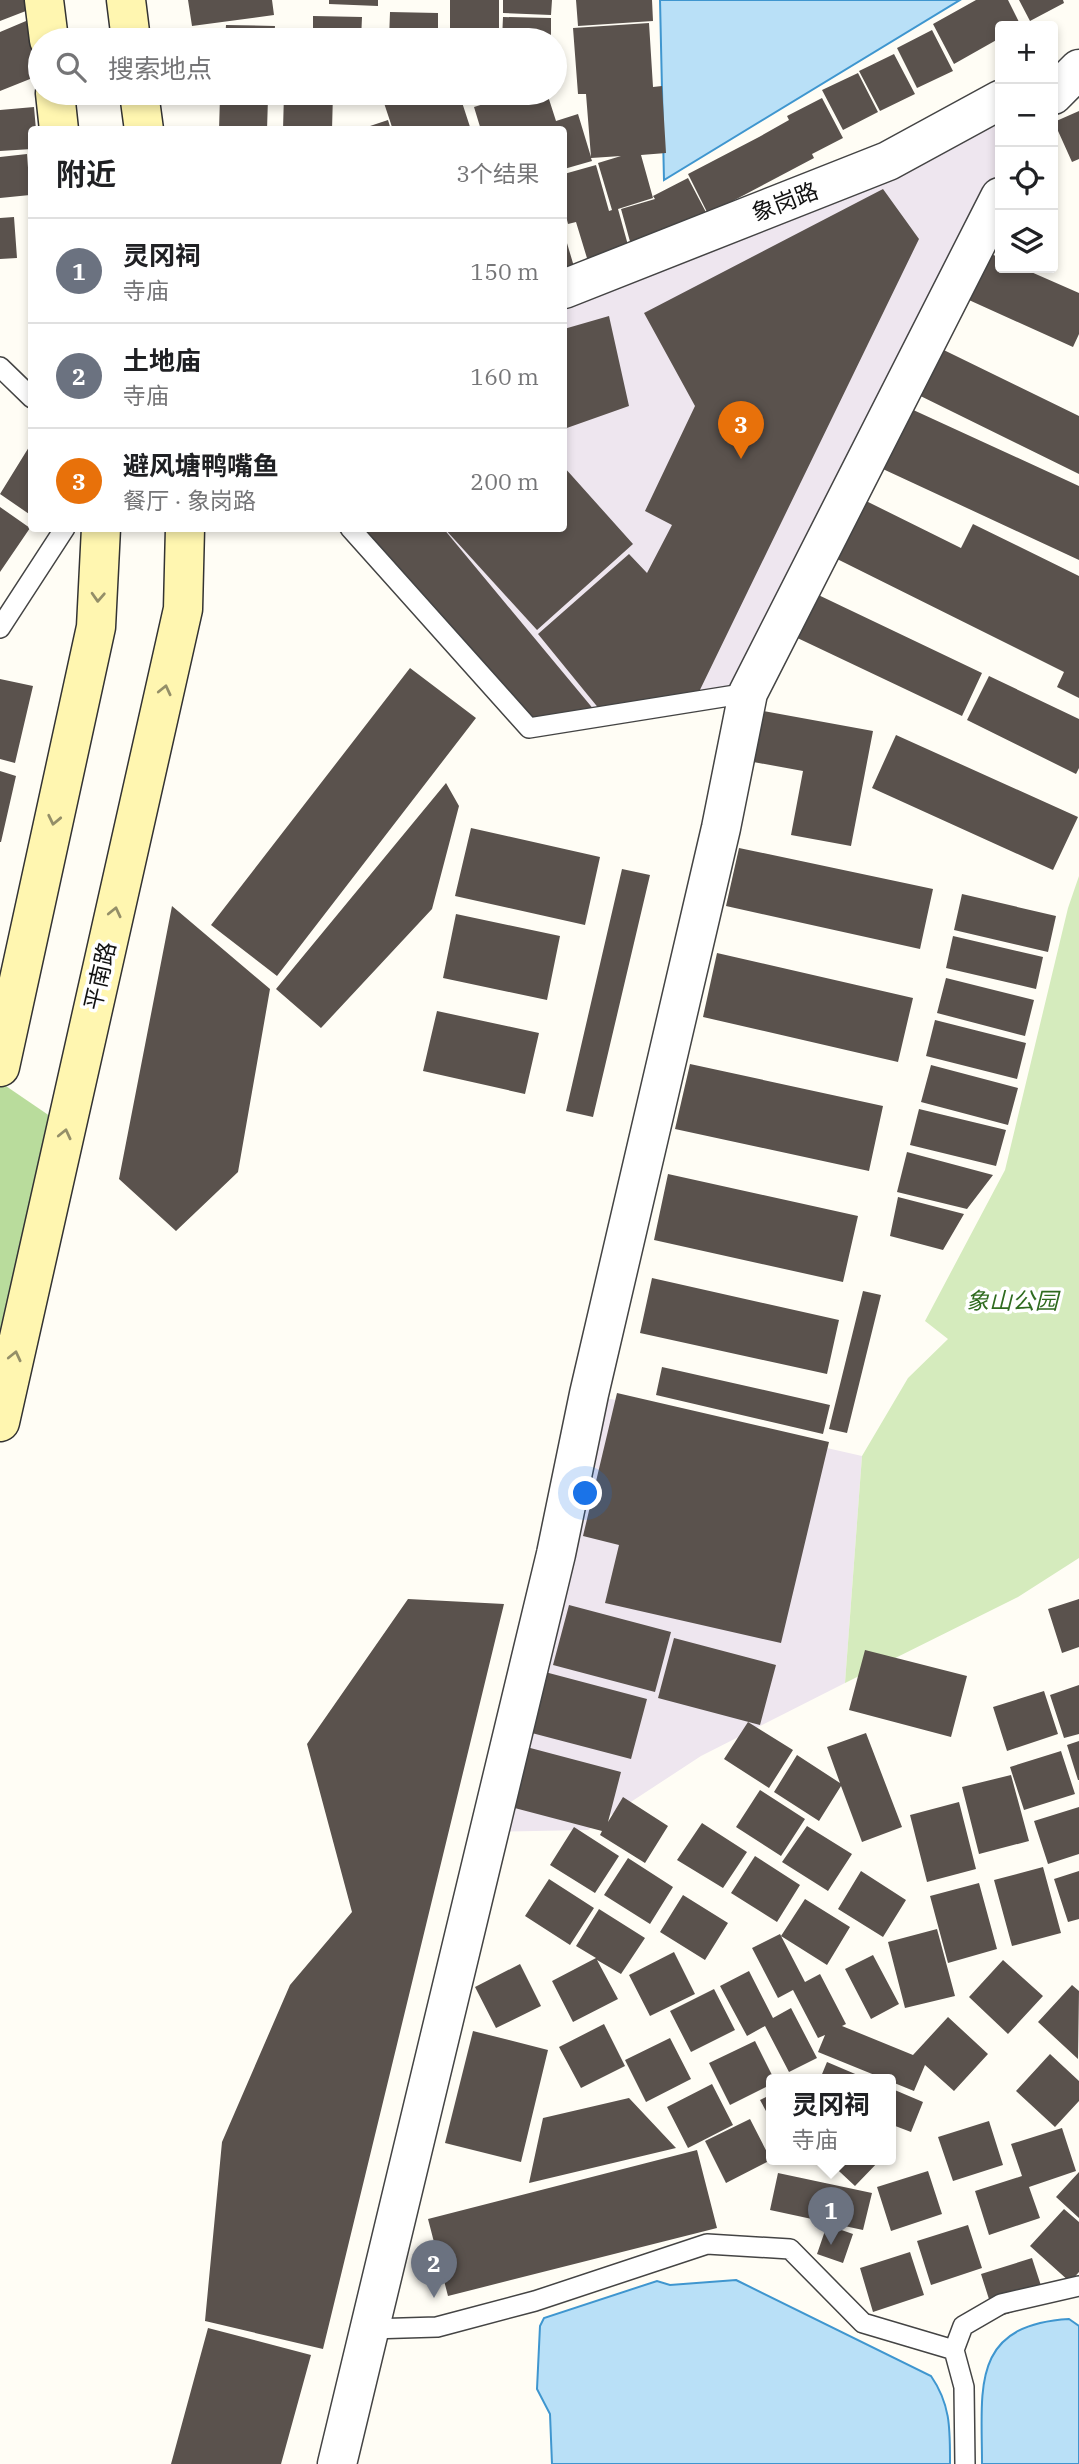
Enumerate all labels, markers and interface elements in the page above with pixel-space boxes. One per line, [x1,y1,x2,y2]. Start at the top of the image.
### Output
map controls [995,21,1058,273]
button: + [995,21,1058,84]
search box [28,28,567,105]
icon: search [52,48,90,86]
text: 搜索地点 [108,51,212,85]
button: − [995,84,1058,147]
button: locate [995,147,1058,210]
text: 附近 [56,154,116,193]
text: 3个结果 [456,158,539,188]
street label: 象岗路 [747,175,822,227]
button: layers [995,210,1058,273]
text: 灵冈祠 [123,238,201,272]
text: 1 [72,256,86,286]
text: 150 m [470,256,539,286]
text: 寺庙 [123,275,169,305]
text: 土地庙 [123,343,201,377]
text: 2 [72,361,86,391]
text: 160 m [470,361,539,391]
text: 寺庙 [123,380,169,410]
pin: 3 [718,401,764,459]
text: 避风塘鸭嘴鱼 [123,448,279,482]
text: 3 [72,466,86,496]
text: 200 m [470,466,539,496]
text: 餐厅 · 象岗路 [123,485,256,515]
one-way arrow [90,591,105,602]
one-way arrow [156,684,171,696]
one-way arrow [48,814,62,826]
one-way arrow [106,906,121,918]
street label: 平南路 [77,939,121,1013]
one-way arrow [56,1128,71,1140]
park label: 象山公园 [966,1285,1061,1315]
one-way arrow [7,1350,21,1362]
your location [568,1476,602,1510]
popup [766,2074,896,2165]
text: 灵冈祠 [792,2087,870,2121]
text: 寺庙 [792,2124,838,2154]
pin: 1 [808,2187,854,2245]
pin: 2 [411,2240,457,2298]

